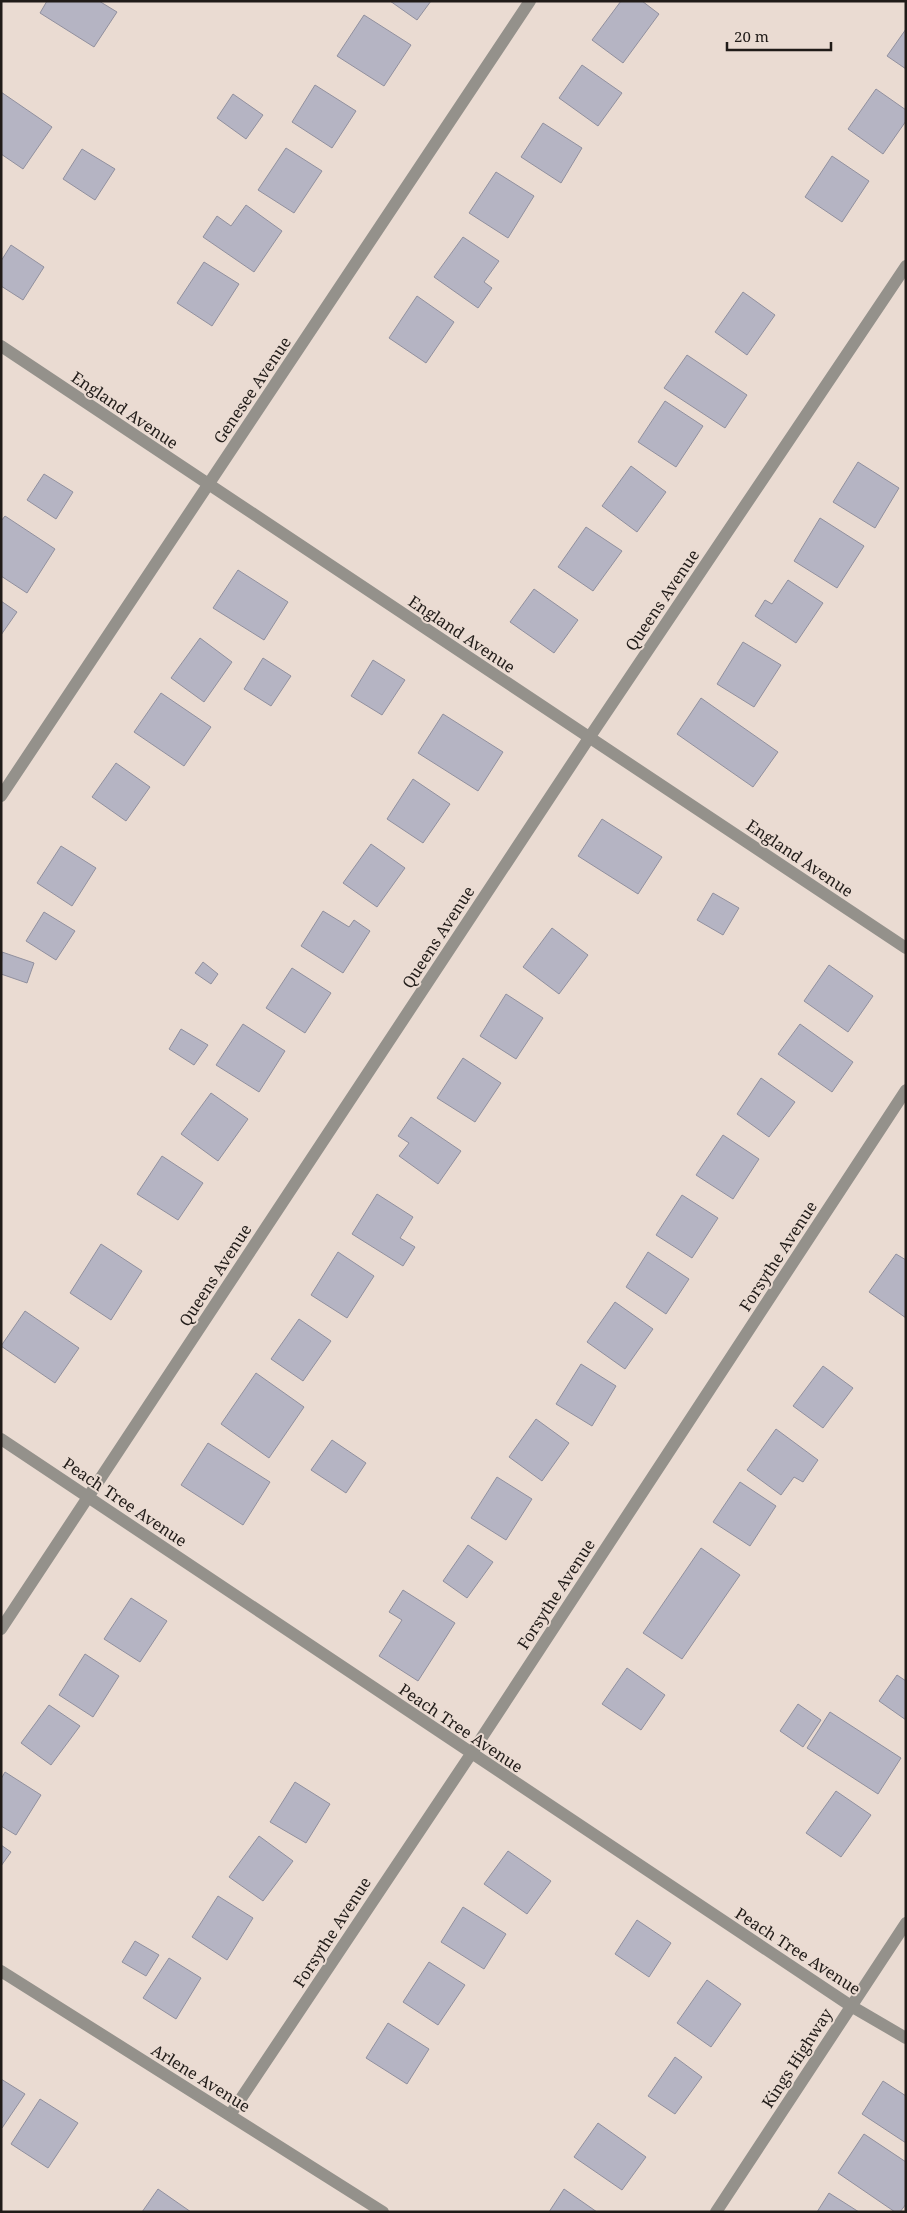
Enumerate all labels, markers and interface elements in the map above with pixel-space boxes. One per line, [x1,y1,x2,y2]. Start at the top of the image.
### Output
scale bar [727,20,831,52]
text: 20 m [734,26,769,46]
street label: Genesee Avenue [208,332,296,448]
street label: England Avenue [67,366,183,454]
street label: Queens Avenue [620,545,704,655]
street label: England Avenue [404,590,520,678]
street label: England Avenue [742,814,858,902]
street label: Queens Avenue [397,882,479,992]
street label: Forsythe Avenue [734,1197,822,1315]
street label: Queens Avenue [174,1220,256,1330]
street label: Peach Tree Avenue [59,1452,191,1552]
street label: Forsythe Avenue [512,1535,600,1653]
street label: Peach Tree Avenue [395,1678,527,1778]
street label: Forsythe Avenue [288,1873,376,1991]
street label: Peach Tree Avenue [731,1902,865,2000]
street label: Kings Highway [757,2003,838,2112]
street label: Arlene Avenue [147,2039,255,2117]

